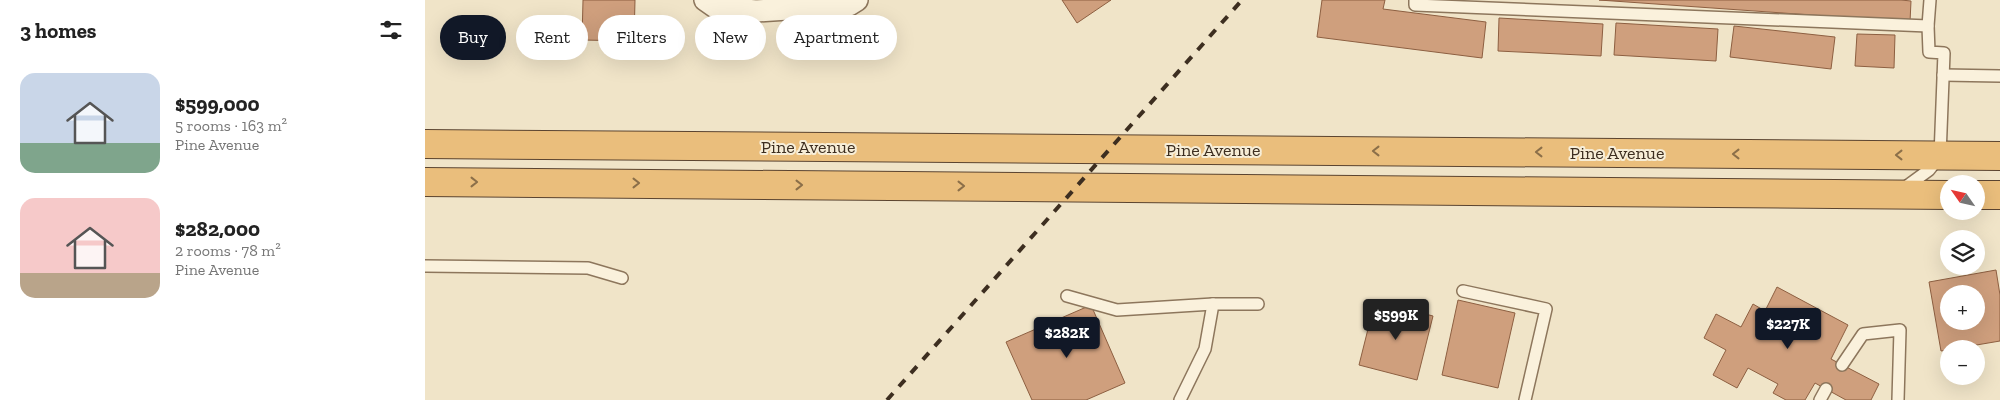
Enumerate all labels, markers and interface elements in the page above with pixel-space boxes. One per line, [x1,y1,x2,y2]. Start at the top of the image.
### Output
chip: Buy [440,15,506,60]
chip: Rent [516,15,588,60]
chip: Filters [598,15,685,60]
chip: New [695,15,766,60]
chip: Apartment [776,15,897,60]
icon: filters [377,16,405,44]
text: 3 homes [20,18,96,43]
text: $599,000 [175,91,260,116]
icon: home [60,93,120,153]
text: 5 rooms · 163 m² [175,116,287,135]
text: Pine Avenue [175,135,259,154]
street label: Pine Avenue [761,136,855,158]
street label: Pine Avenue [1166,139,1260,161]
street label: Pine Avenue [1570,142,1664,164]
one-way arrow [1372,146,1380,156]
one-way arrow [1535,147,1543,158]
one-way arrow [1732,149,1740,159]
one-way arrow [1895,150,1902,160]
north arrow [1940,175,1985,220]
map controls [1940,175,1985,385]
one-way arrow [470,177,478,187]
one-way arrow [632,178,640,188]
one-way arrow [795,180,803,190]
one-way arrow [958,181,965,191]
text: $282,000 [175,216,260,241]
icon: home [60,218,120,278]
button: layers [1940,230,1985,275]
text: 2 rooms · 78 m² [175,241,281,260]
text: Pine Avenue [175,260,259,279]
button: + [1940,285,1985,330]
pin: $599K [1361,298,1431,341]
text: $599K [1374,305,1418,324]
pin: $227K [1753,308,1823,350]
text: $227K [1766,314,1810,333]
pin: $282K [1032,316,1102,359]
text: $282K [1045,323,1089,342]
button: − [1940,340,1985,385]

